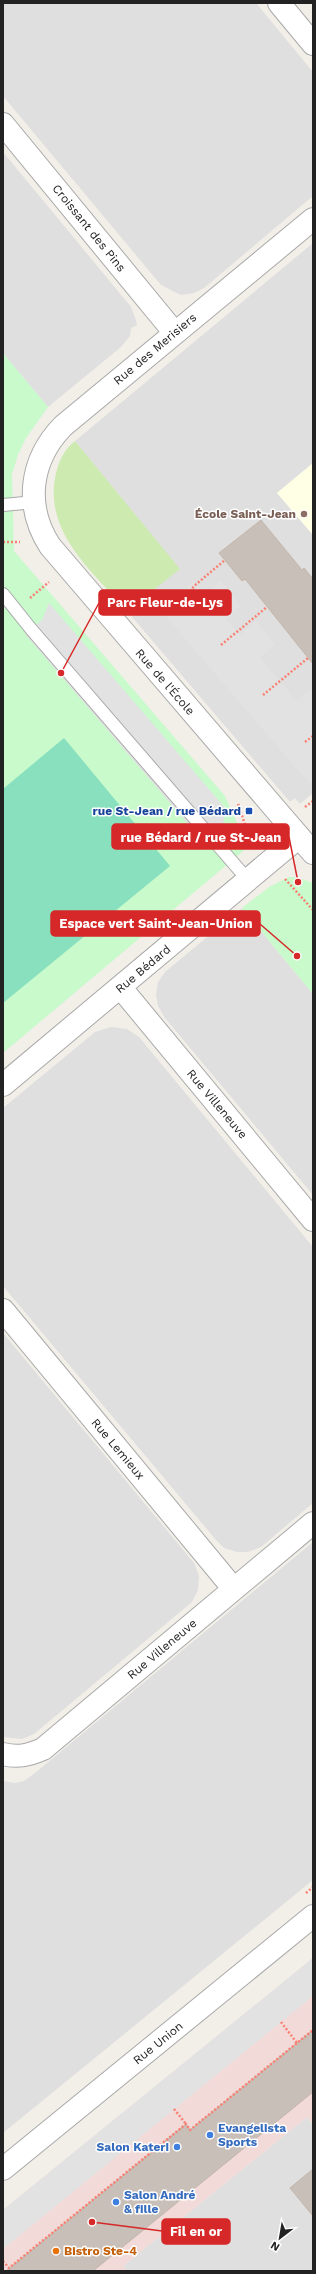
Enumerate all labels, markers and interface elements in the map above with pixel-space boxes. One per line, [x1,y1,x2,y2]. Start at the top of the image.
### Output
street label: Croissant des Pins [49,181,129,275]
street label: Rue des Merisiers [111,310,199,388]
place label: École Saint-Jean [195,507,296,521]
marker: École Saint-Jean [299,509,309,519]
callout: Parc Fleur-de-Lys [99,590,231,615]
text: Parc Fleur-de-Lys [107,595,223,610]
street label: Rue de l'École [133,646,198,718]
place label: rue St-Jean / rue Bédard [93,804,241,818]
marker: rue St-Jean / rue Bédard [244,806,254,816]
callout: rue Bédard / rue St-Jean [112,824,289,849]
text: rue Bédard / rue St-Jean [121,830,281,845]
callout: Espace vert Saint-Jean-Union [51,911,260,936]
text: Espace vert Saint-Jean-Union [59,916,253,931]
street label: Rue Bédard [113,942,173,996]
street label: Rue Villeneuve [184,1067,250,1141]
street label: Rue Lemieux [88,1416,148,1482]
street label: Rue Villeneuve [125,1616,199,1682]
street label: Rue Union [130,2019,186,2067]
place label: Evangelista Sports [218,2121,286,2149]
marker: Evangelista Sports [205,2130,215,2140]
place label: Salon Kateri [97,2140,169,2154]
marker: Salon Kateri [172,2142,182,2152]
place label: Salon André & fille [124,2188,196,2216]
marker: Salon André & fille [111,2197,121,2207]
north arrow [260,2218,300,2258]
callout: Fil en or [162,2219,230,2244]
text: Fil en or [170,2224,223,2239]
text: N [268,2238,282,2254]
place label: Bistro Ste-4 [64,2244,137,2258]
marker: Bistro Ste-4 [51,2246,61,2256]

